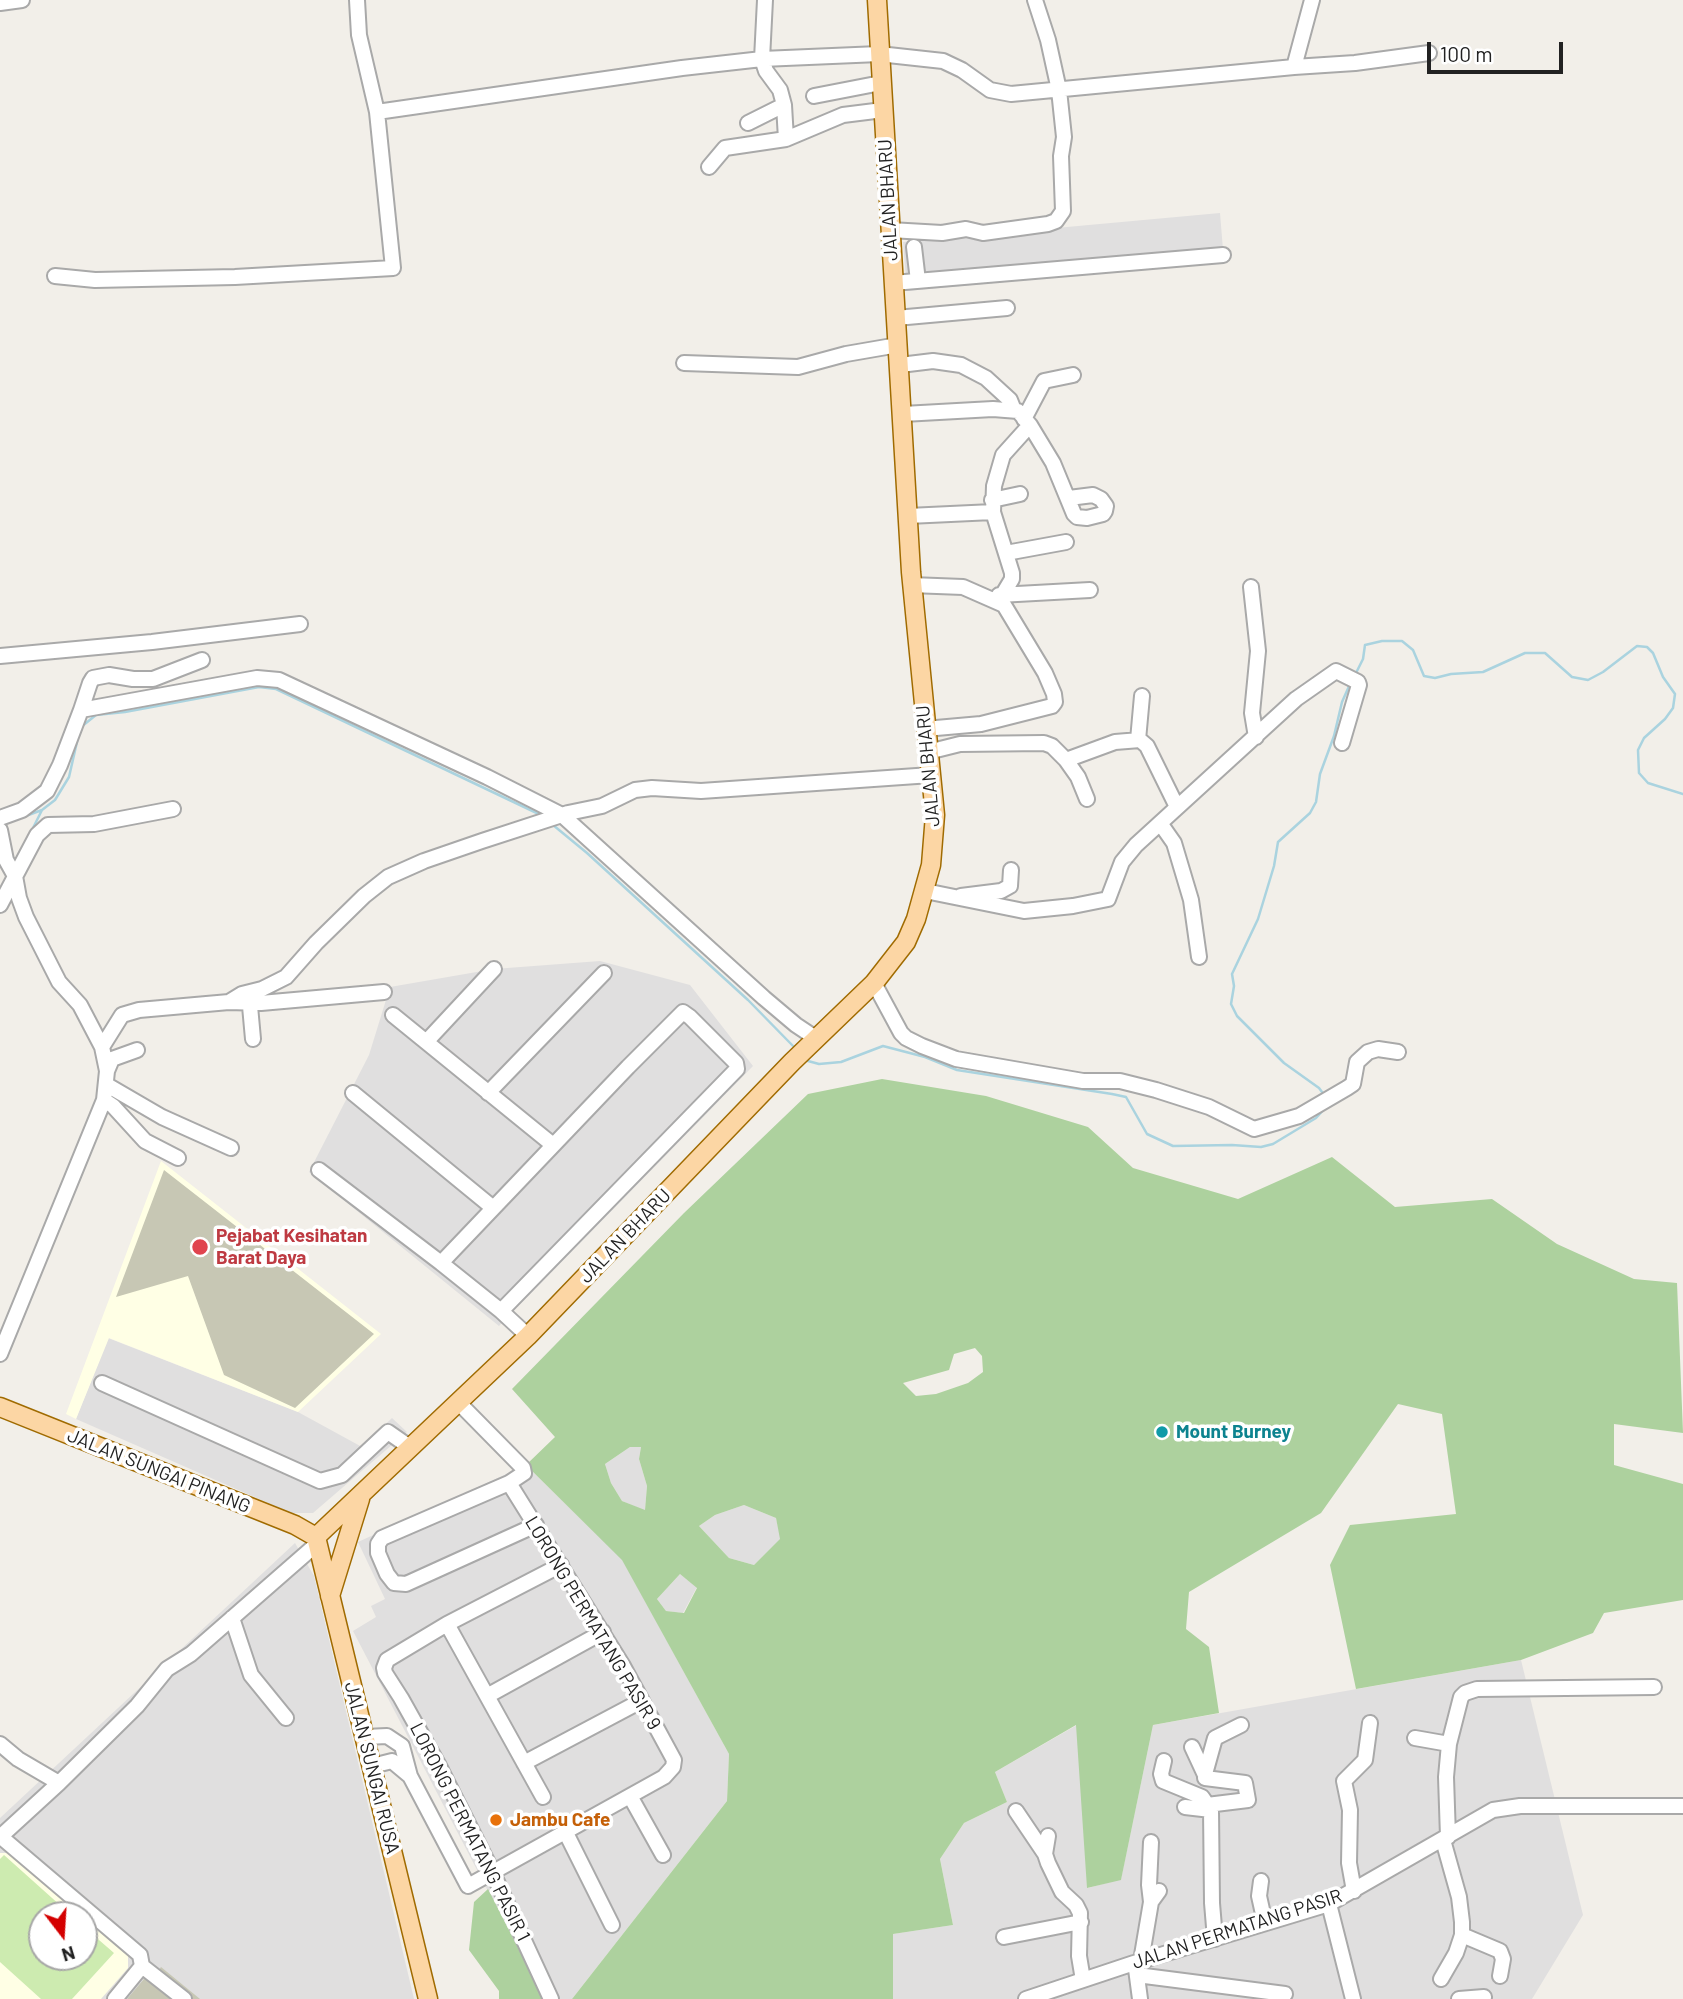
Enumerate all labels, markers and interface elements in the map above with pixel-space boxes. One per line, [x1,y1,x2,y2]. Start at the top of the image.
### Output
scale bar [1431,28,1568,72]
text: 100 m [1440,41,1493,66]
street label: JALAN BHARU [873,138,903,262]
street label: JALAN BHARU [911,704,945,828]
street label: JALAN BHARU [574,1184,676,1288]
place label: Pejabat Kesihatan Barat Daya [216,1225,367,1269]
marker: Pejabat Kesihatan Barat Daya [190,1237,210,1257]
place label: Mount Burney [1176,1421,1291,1443]
street label: JALAN SUNGAI PINANG [64,1424,254,1518]
marker: Mount Burney [1154,1424,1170,1440]
street label: LORONG PERMATANG PASIR 9 [520,1512,666,1734]
street label: JALAN SUNGAI RUSA [340,1679,404,1857]
street label: LORONG PERMATANG PASIR 1 [405,1719,535,1945]
place label: Jambu Cafe [510,1809,610,1831]
marker: Jambu Cafe [488,1812,504,1828]
street label: JALAN PERMATANG PASIR [1129,1884,1345,1974]
north arrow [28,1901,98,1971]
text: N [59,1942,78,1967]

